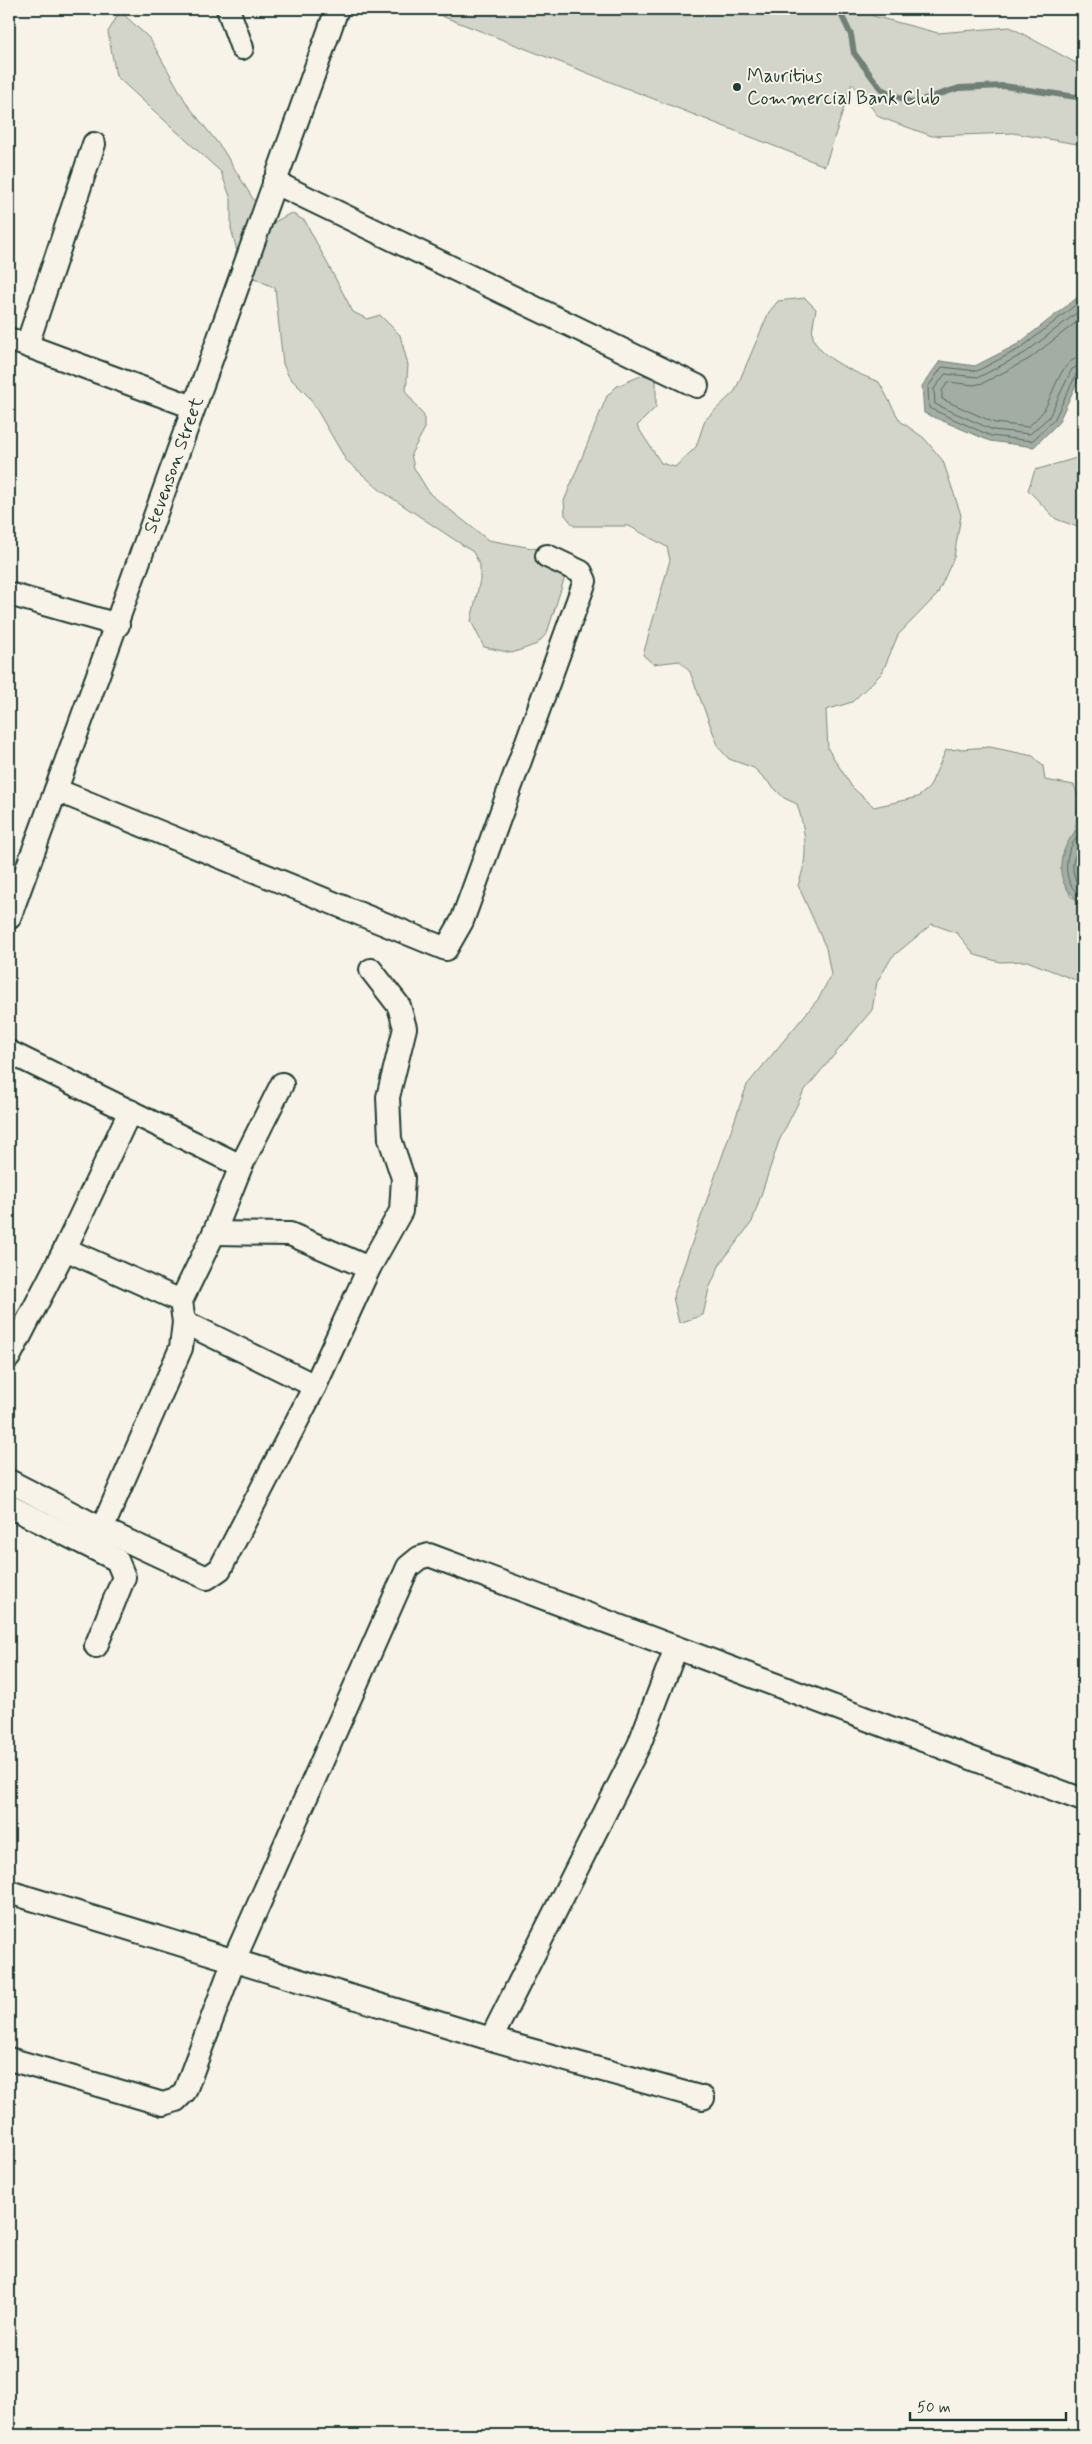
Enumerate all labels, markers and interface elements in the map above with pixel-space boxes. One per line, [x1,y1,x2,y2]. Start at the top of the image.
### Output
place label: Mauritius Commercial Bank Club [747,64,940,111]
marker: Mauritius Commercial Bank Club [731,81,743,93]
street label: Stevenson Street [137,393,209,537]
scale bar [910,2389,1066,2421]
text: 50 m [917,2398,951,2418]

